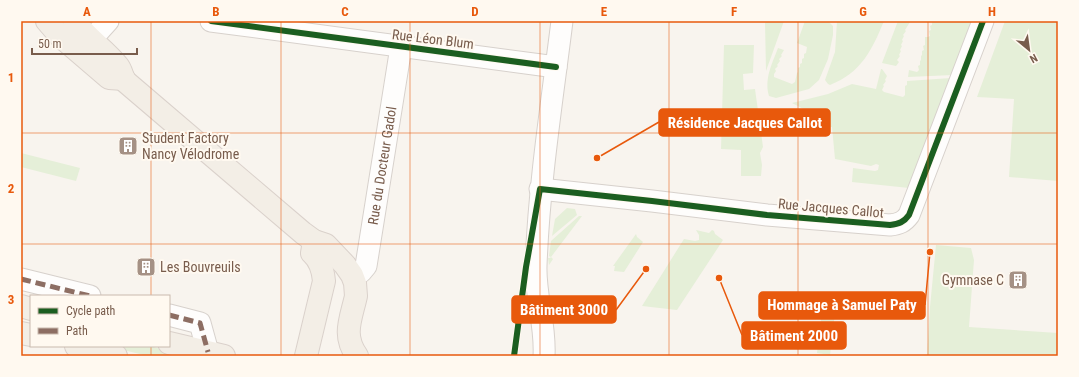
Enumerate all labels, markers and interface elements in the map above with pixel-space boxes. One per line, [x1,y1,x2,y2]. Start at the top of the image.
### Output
text: A [83,4,91,19]
text: B [212,4,220,19]
text: C [341,4,349,19]
text: D [471,4,479,19]
text: E [601,4,608,19]
text: F [731,4,737,19]
text: G [859,4,867,19]
text: H [988,4,996,19]
street label: Rue Léon Blum [391,26,475,52]
scale bar [32,30,137,56]
north arrow [1009,30,1049,70]
text: 50 m [38,37,62,51]
text: N [1027,51,1040,66]
text: 1 [8,70,14,85]
street label: Rue du Docteur Gadol [365,105,399,226]
callout: Résidence Jacques Callot [659,109,830,136]
text: Résidence Jacques Callot [668,114,823,132]
place label: Student Factory Nancy Vélodrome [142,130,240,162]
building icon: Student Factory Nancy Vélodrome [117,135,139,157]
text: 2 [8,181,15,196]
street label: Rue Jacques Callot [777,195,885,221]
building icon: Les Bouvreuils [135,256,157,278]
place label: Les Bouvreuils [160,259,241,275]
building icon: Gymnase C [1007,269,1029,291]
place label: Gymnase C [942,272,1004,288]
text: 3 [8,292,14,307]
callout: Hommage à Samuel Paty [759,292,925,319]
legend [30,295,170,347]
callout: Bâtiment 3000 [512,296,616,323]
text: Hommage à Samuel Paty [767,296,917,314]
text: Bâtiment 3000 [520,301,608,319]
text: Cycle path [66,304,116,318]
callout: Bâtiment 2000 [742,322,846,349]
text: Path [66,324,88,338]
text: Bâtiment 2000 [750,327,838,345]

